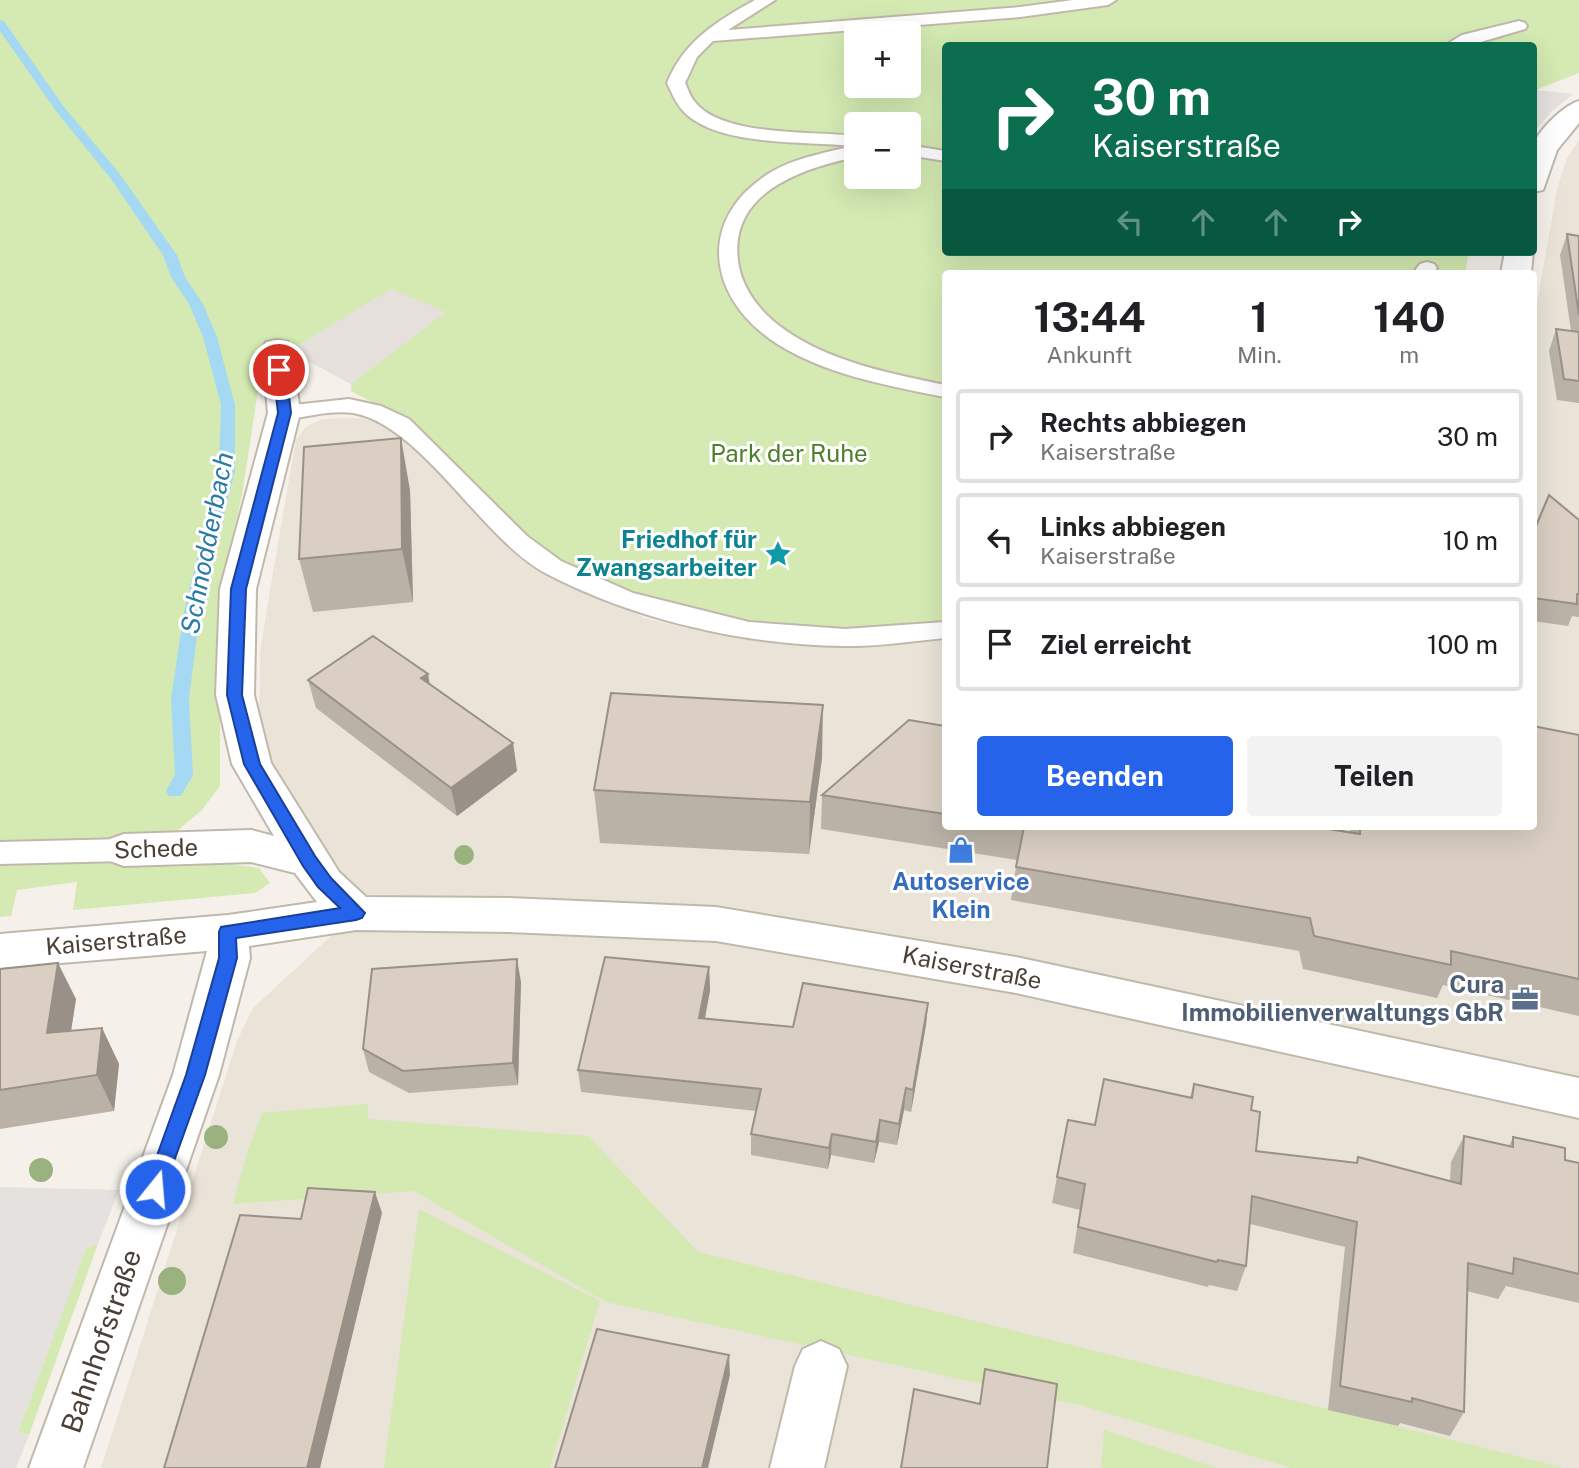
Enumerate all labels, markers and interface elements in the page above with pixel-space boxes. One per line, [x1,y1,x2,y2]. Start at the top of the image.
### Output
map controls [844,21,921,189]
button: + [844,21,921,98]
text: 30 m [1092,68,1211,126]
icon: right [977,70,1068,161]
button: − [844,112,921,189]
text: Kaiserstraße [1092,127,1281,164]
icon: left [1111,203,1149,241]
icon: ahead [1184,203,1222,241]
icon: ahead [1257,203,1295,241]
icon: right [1330,203,1368,241]
text: 13:44 [1033,292,1146,341]
text: 1 [1250,292,1268,341]
text: 140 [1373,292,1446,341]
pin [249,340,309,400]
text: Ankunft [1046,341,1132,368]
text: Min. [1237,341,1282,368]
text: m [1399,341,1419,368]
icon: arrive [260,351,298,389]
text: Rechts abbiegen [1040,407,1246,438]
icon: right [981,417,1019,455]
text: 30 m [1437,421,1498,452]
text: Kaiserstraße [1040,438,1176,465]
park label: Park der Ruhe [710,439,868,467]
water label: Schnodderbach [174,449,239,636]
text: Links abbiegen [1040,511,1226,542]
icon: left [981,521,1019,559]
place label: Friedhof für Zwangsarbeiter [576,525,757,581]
text: 10 m [1443,525,1498,556]
place icon: Friedhof für Zwangsarbeiter [763,539,793,569]
text: Kaiserstraße [1040,542,1176,569]
icon: arrive [981,625,1019,663]
text: Ziel erreicht [1040,629,1192,660]
text: 100 m [1427,629,1498,660]
button: Beenden [977,736,1233,816]
button: Teilen [1247,736,1502,816]
street label: Schede [113,833,199,863]
shop icon: Autoservice Klein [946,835,976,865]
place label: Autoservice Klein [892,867,1030,923]
street label: Kaiserstraße [44,920,188,960]
street label: Kaiserstraße [900,940,1044,994]
place label: Cura Immobilienverwaltungs GbR [1181,970,1504,1026]
office icon: Cura Immobilienverwaltungs GbR [1510,984,1540,1014]
position arrow [118,1152,192,1226]
street label: Bahnhofstraße [54,1245,147,1437]

